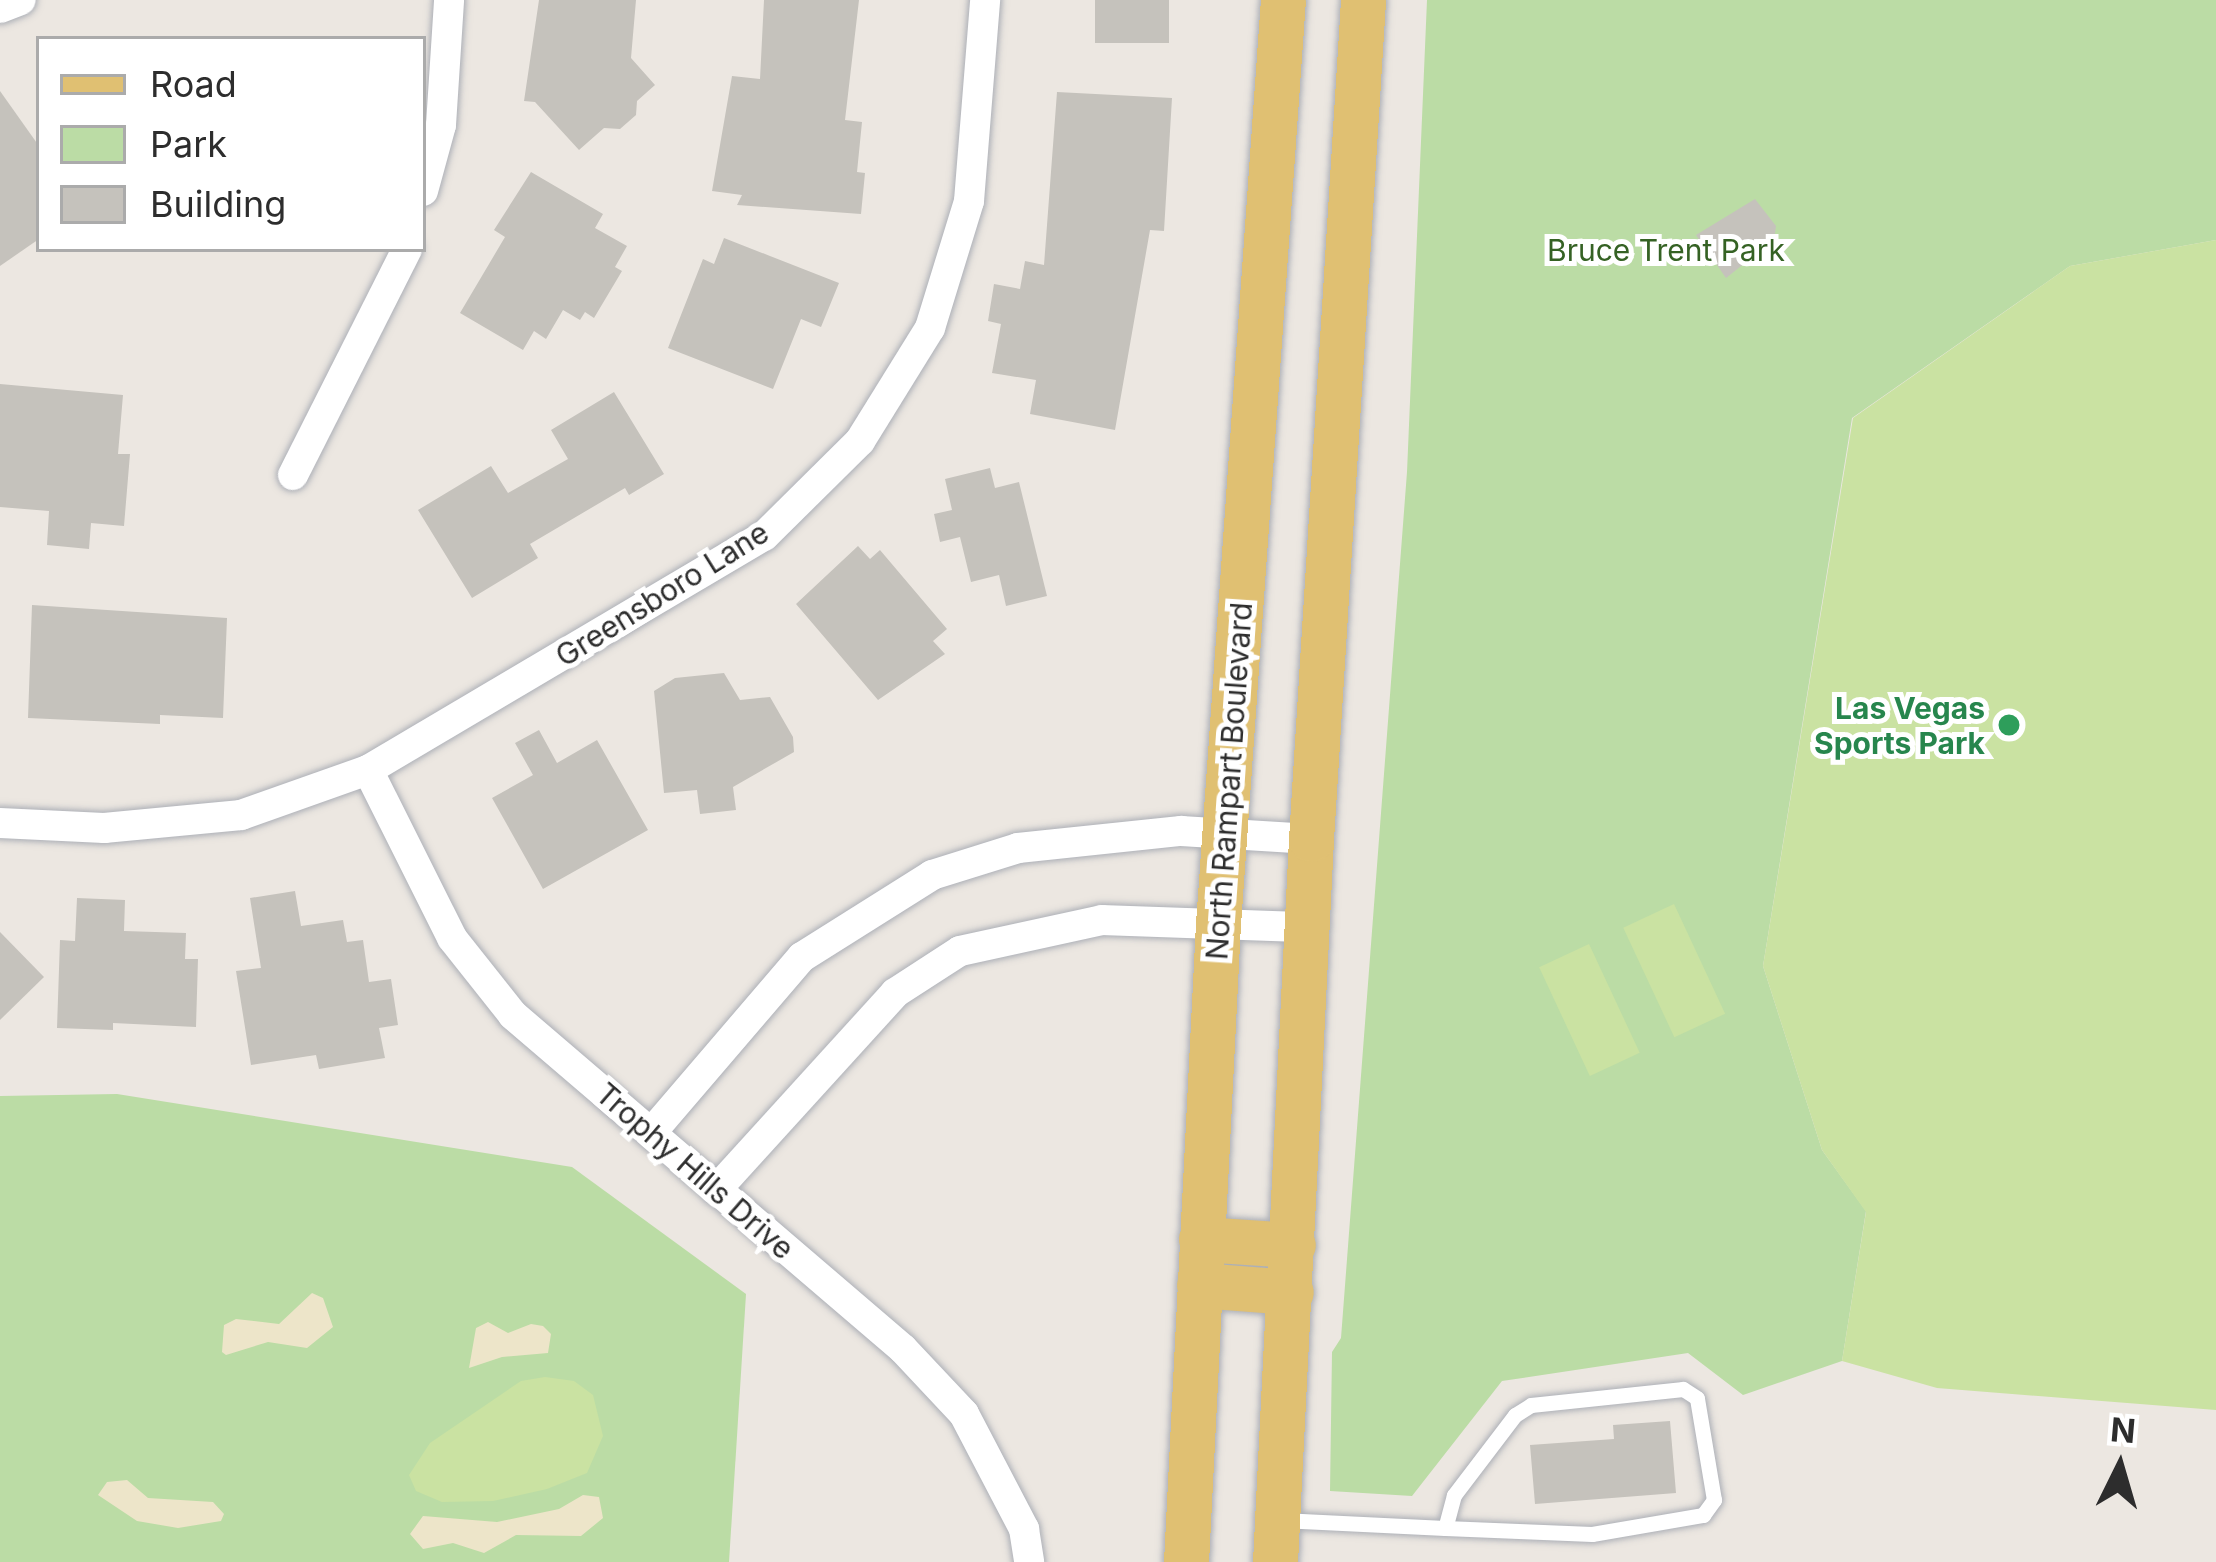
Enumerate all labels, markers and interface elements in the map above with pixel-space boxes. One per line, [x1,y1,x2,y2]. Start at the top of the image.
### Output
legend [36,36,426,252]
text: Road [150,62,237,106]
text: Park [150,122,227,166]
text: Building [150,182,286,226]
park label: Bruce Trent Park [1547,232,1785,268]
street label: Greensboro Lane [549,514,775,674]
street label: North Rampart Boulevard [1199,601,1259,961]
place label: Las Vegas Sports Park [1814,690,1985,760]
marker: Las Vegas Sports Park [1996,712,2022,738]
street label: Trophy Hills Drive [589,1075,801,1267]
north arrow [2060,1406,2180,1526]
text: N [2109,1409,2137,1451]

